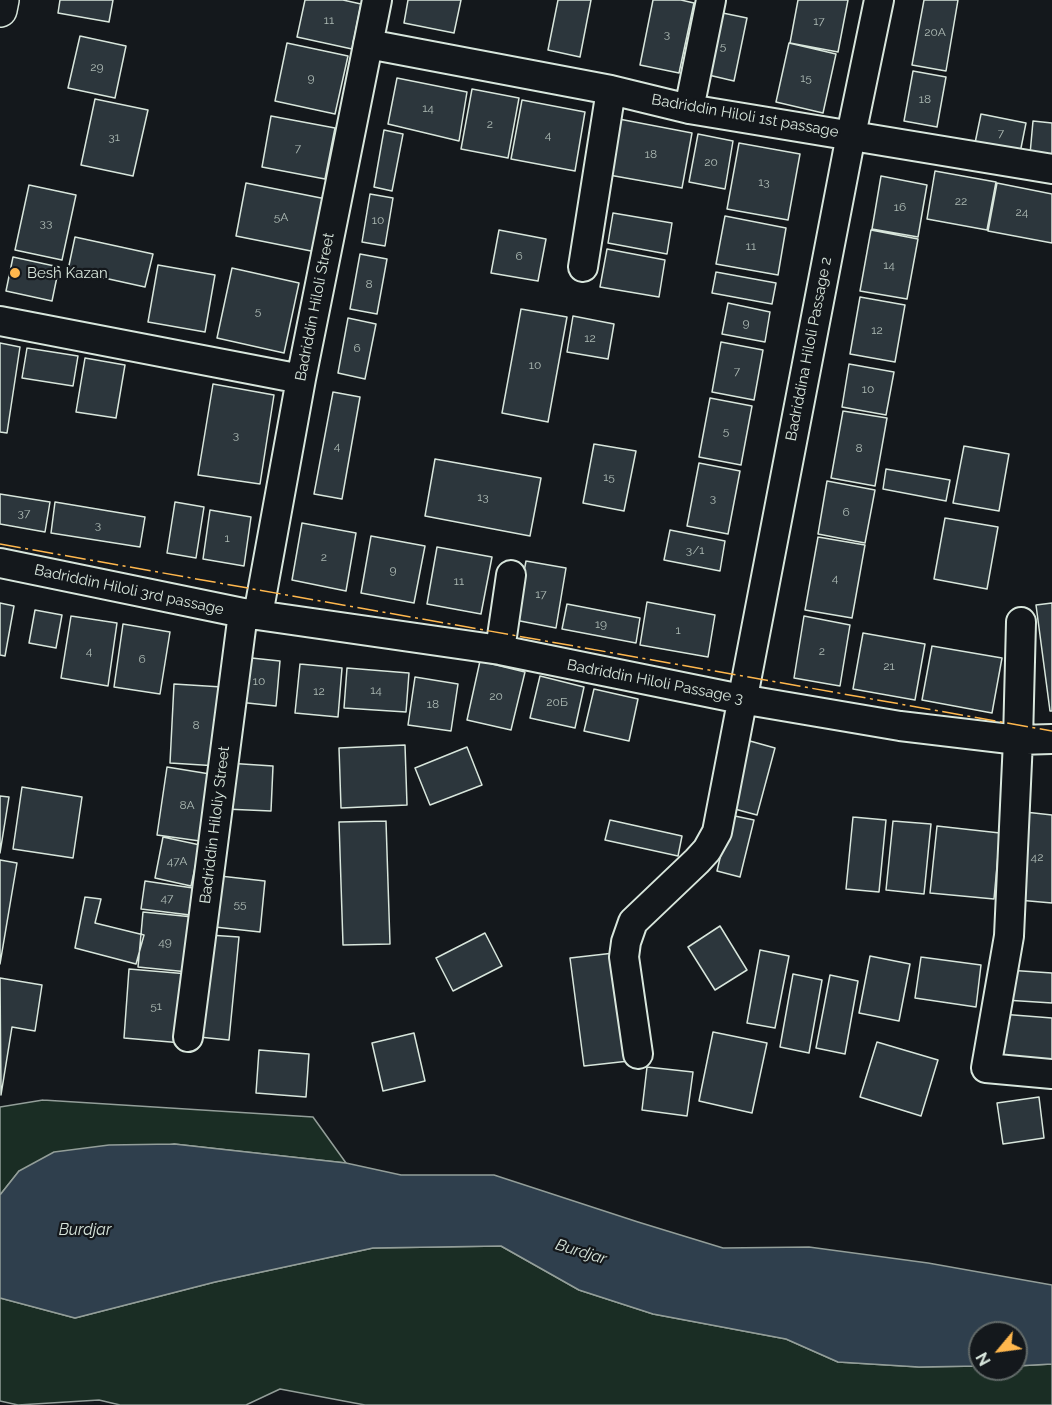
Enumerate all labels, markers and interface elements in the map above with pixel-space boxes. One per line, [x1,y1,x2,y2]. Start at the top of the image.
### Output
house number: 11 [324,13,334,27]
house number: 17 [813,14,825,28]
house number: 20A [924,25,946,39]
house number: 3 [664,27,670,41]
house number: 5 [720,39,726,53]
house number: 29 [90,60,104,74]
house number: 9 [307,71,315,85]
house number: 15 [800,71,812,85]
street label: Badriddin Hiloli 1st passage [650,91,840,141]
house number: 18 [919,92,931,106]
house number: 14 [422,101,434,115]
house number: 2 [487,117,493,131]
house number: 7 [998,126,1004,140]
house number: 4 [545,128,551,142]
house number: 31 [108,130,120,144]
house number: 7 [295,141,301,155]
house number: 18 [645,147,657,161]
house number: 20 [704,155,718,169]
house number: 13 [758,175,770,189]
house number: 22 [955,194,967,208]
house number: 16 [894,200,906,214]
house number: 24 [1016,205,1028,219]
house number: 5A [274,210,288,224]
house number: 10 [372,213,384,227]
house number: 33 [40,216,52,230]
street label: Badriddin Hiloli Street [292,231,338,383]
house number: 11 [746,239,756,253]
house number: 6 [515,249,523,263]
street label: Badriddina Hiloli Passage 2 [782,255,836,443]
house number: 14 [883,258,895,272]
place label: Besh Kazan [27,264,108,282]
marker: Besh Kazan [8,266,22,280]
house number: 8 [365,277,373,291]
house number: 5 [255,304,261,318]
house number: 9 [742,316,750,330]
house number: 12 [871,323,883,337]
house number: 12 [584,331,596,345]
house number: 6 [353,341,361,355]
house number: 10 [529,358,541,372]
house number: 7 [734,364,740,378]
house number: 10 [862,382,874,396]
house number: 5 [723,424,729,438]
house number: 3 [233,428,239,442]
house number: 4 [334,439,340,453]
house number: 8 [855,441,863,455]
house number: 15 [603,470,615,484]
house number: 13 [477,490,489,504]
house number: 3 [710,491,716,505]
house number: 6 [842,505,850,519]
house number: 37 [18,506,30,520]
house number: 3 [95,518,101,532]
house number: 1 [224,531,230,545]
house number: 3/1 [686,543,704,557]
house number: 2 [321,550,327,564]
street label: Badriddin Hiloli 3rd passage [33,561,225,619]
house number: 9 [389,563,397,577]
house number: 4 [832,571,838,585]
house number: 11 [454,574,464,588]
house number: 17 [535,587,547,601]
house number: 19 [595,617,607,631]
house number: 1 [675,623,681,637]
house number: 4 [86,644,92,658]
house number: 2 [819,644,825,658]
house number: 6 [138,652,146,666]
street label: Badriddin Hiloli Passage 3 [565,656,745,708]
house number: 21 [883,659,895,673]
house number: 10 [253,674,265,688]
house number: 14 [370,683,382,697]
house number: 12 [313,684,325,698]
house number: 20 [489,689,503,703]
house number: 20Б [546,695,568,709]
house number: 18 [427,697,439,711]
house number: 8 [192,718,200,732]
street label: Badriddin Hiloliy Street [196,745,234,905]
house number: 8А [179,798,195,812]
house number: 42 [1031,850,1043,864]
house number: 47A [167,854,187,868]
house number: 47 [161,891,173,905]
house number: 55 [233,897,247,911]
house number: 49 [158,935,172,949]
house number: 51 [150,999,162,1013]
water label: Burdjar [59,1220,111,1240]
water label: Burdjar [553,1235,609,1269]
north arrow [968,1321,1028,1381]
text: N [972,1349,995,1369]

